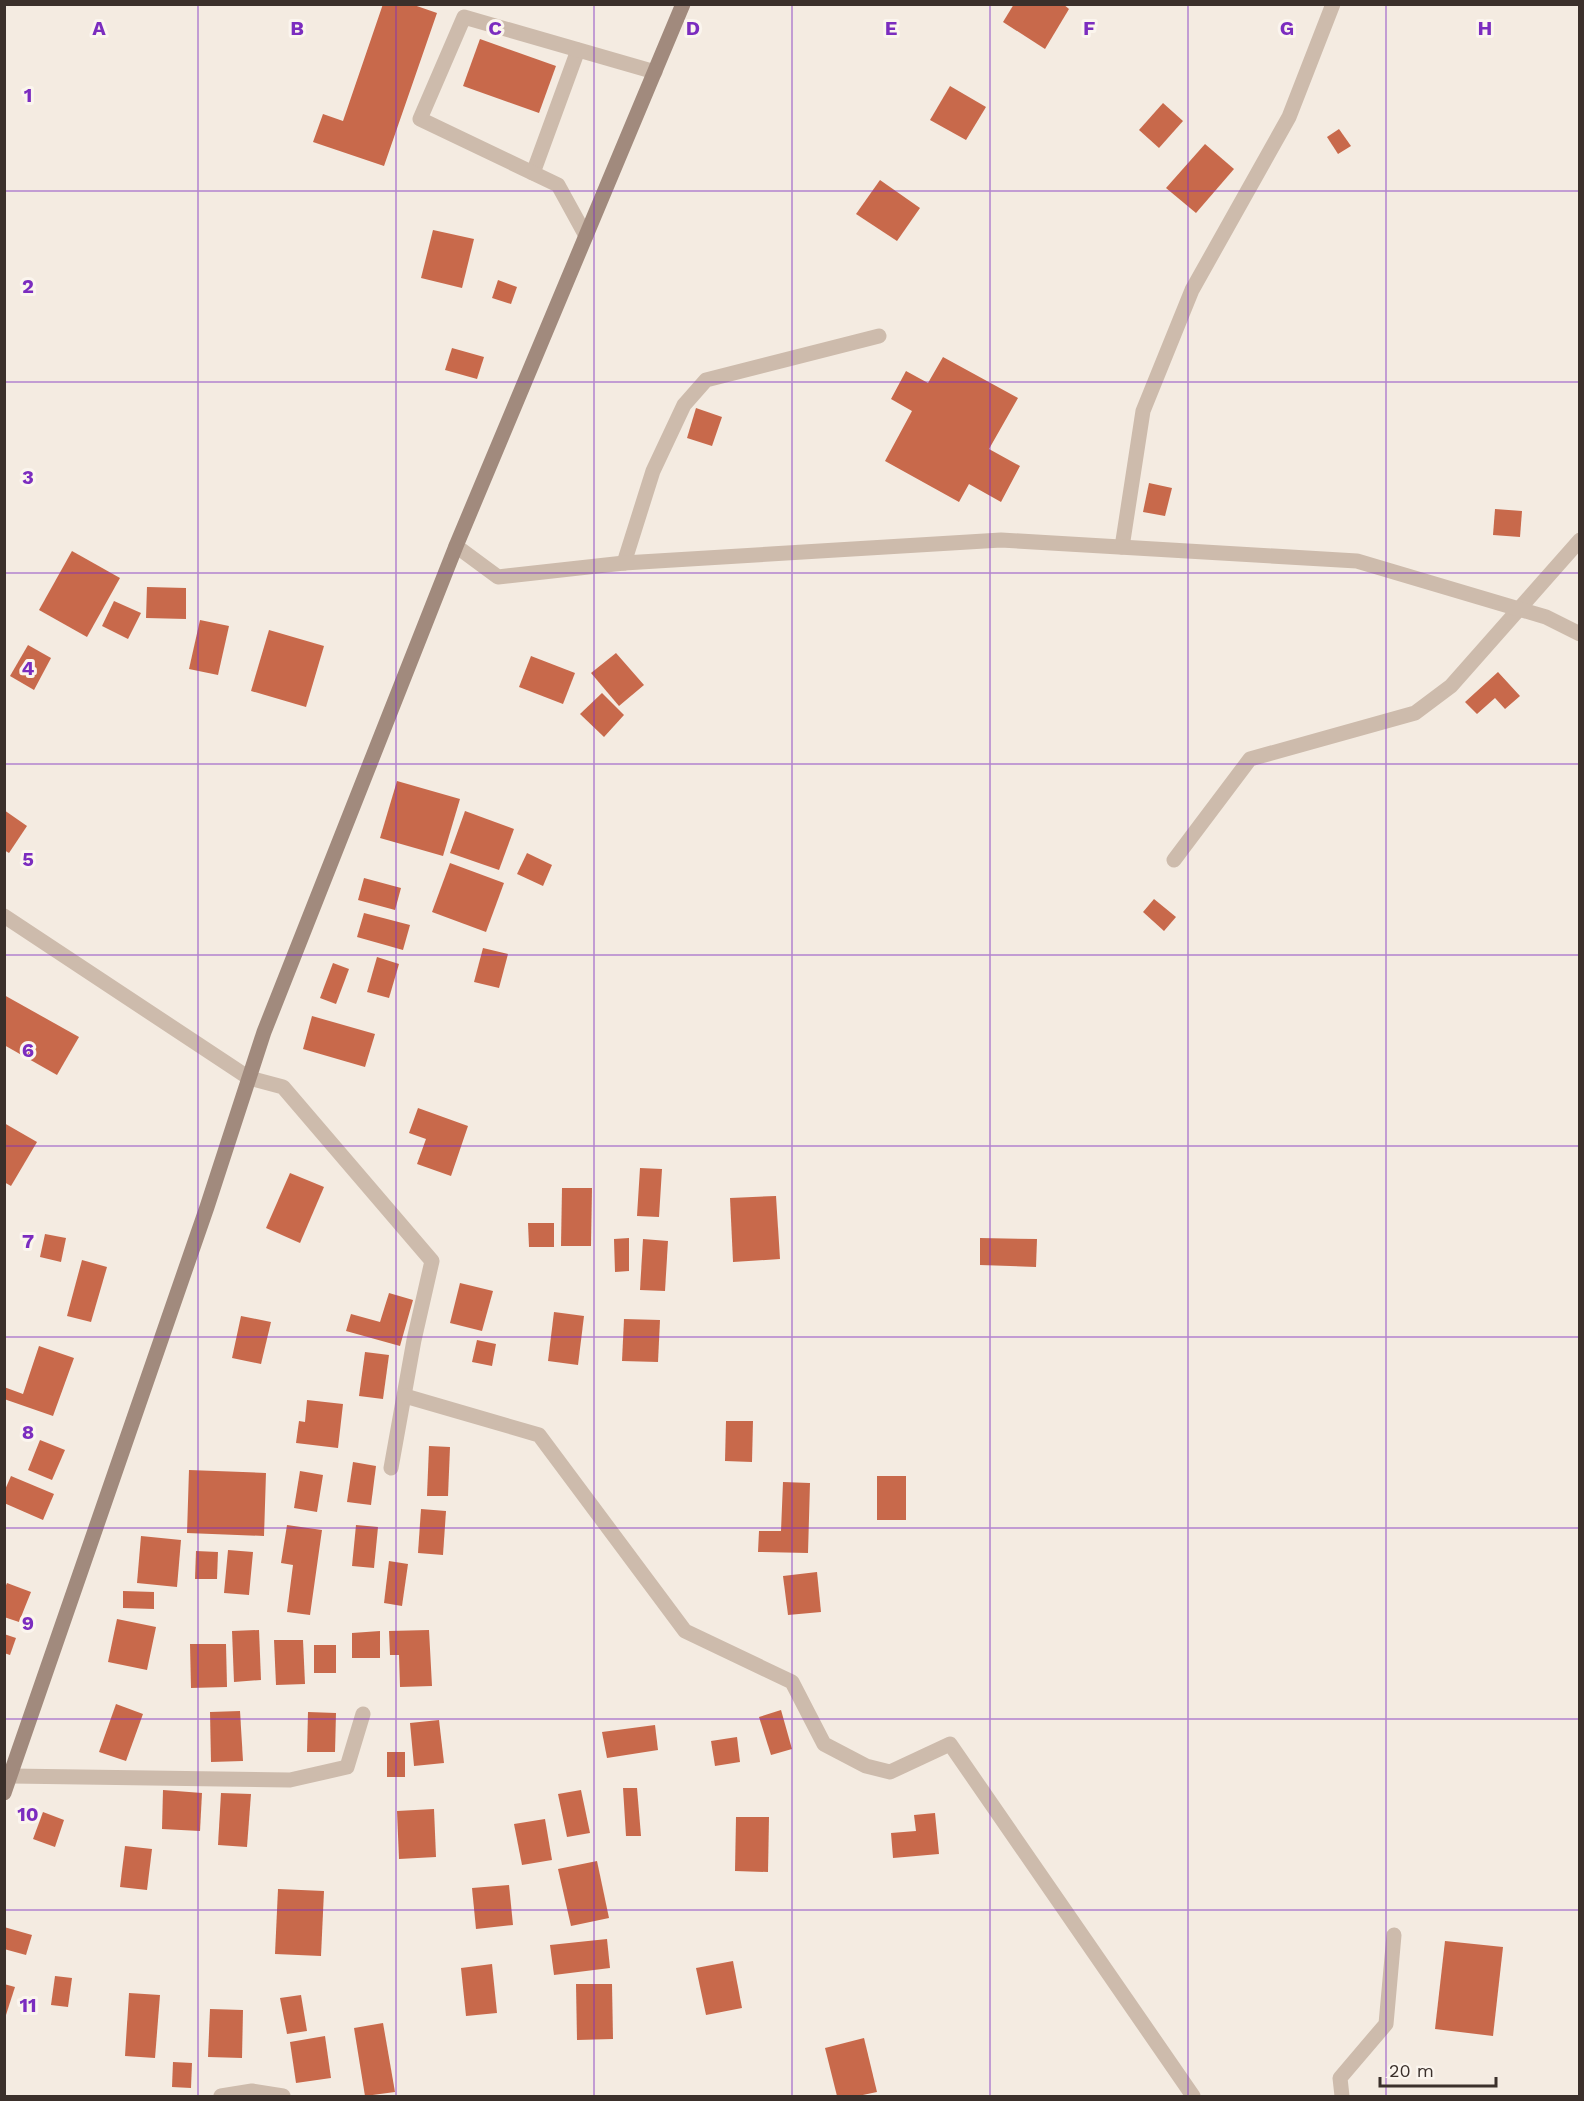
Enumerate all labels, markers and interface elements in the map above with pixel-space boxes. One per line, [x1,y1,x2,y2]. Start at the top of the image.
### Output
text: A [92,16,106,40]
text: B [290,16,304,40]
text: C [488,16,502,40]
text: D [686,16,700,40]
text: E [885,16,897,40]
text: F [1083,16,1095,40]
text: G [1280,16,1294,40]
text: H [1478,16,1492,40]
text: 1 [24,83,32,107]
text: 2 [22,274,34,298]
text: 3 [22,465,34,489]
text: 4 [22,656,35,680]
text: 5 [22,847,34,871]
text: 6 [22,1038,34,1062]
text: 7 [22,1229,34,1253]
text: 8 [22,1420,34,1444]
text: 9 [22,1611,34,1635]
text: 10 [17,1802,39,1826]
text: 11 [19,1993,37,2017]
scale bar [1380,2050,1496,2088]
text: 20 m [1389,2060,1434,2081]

